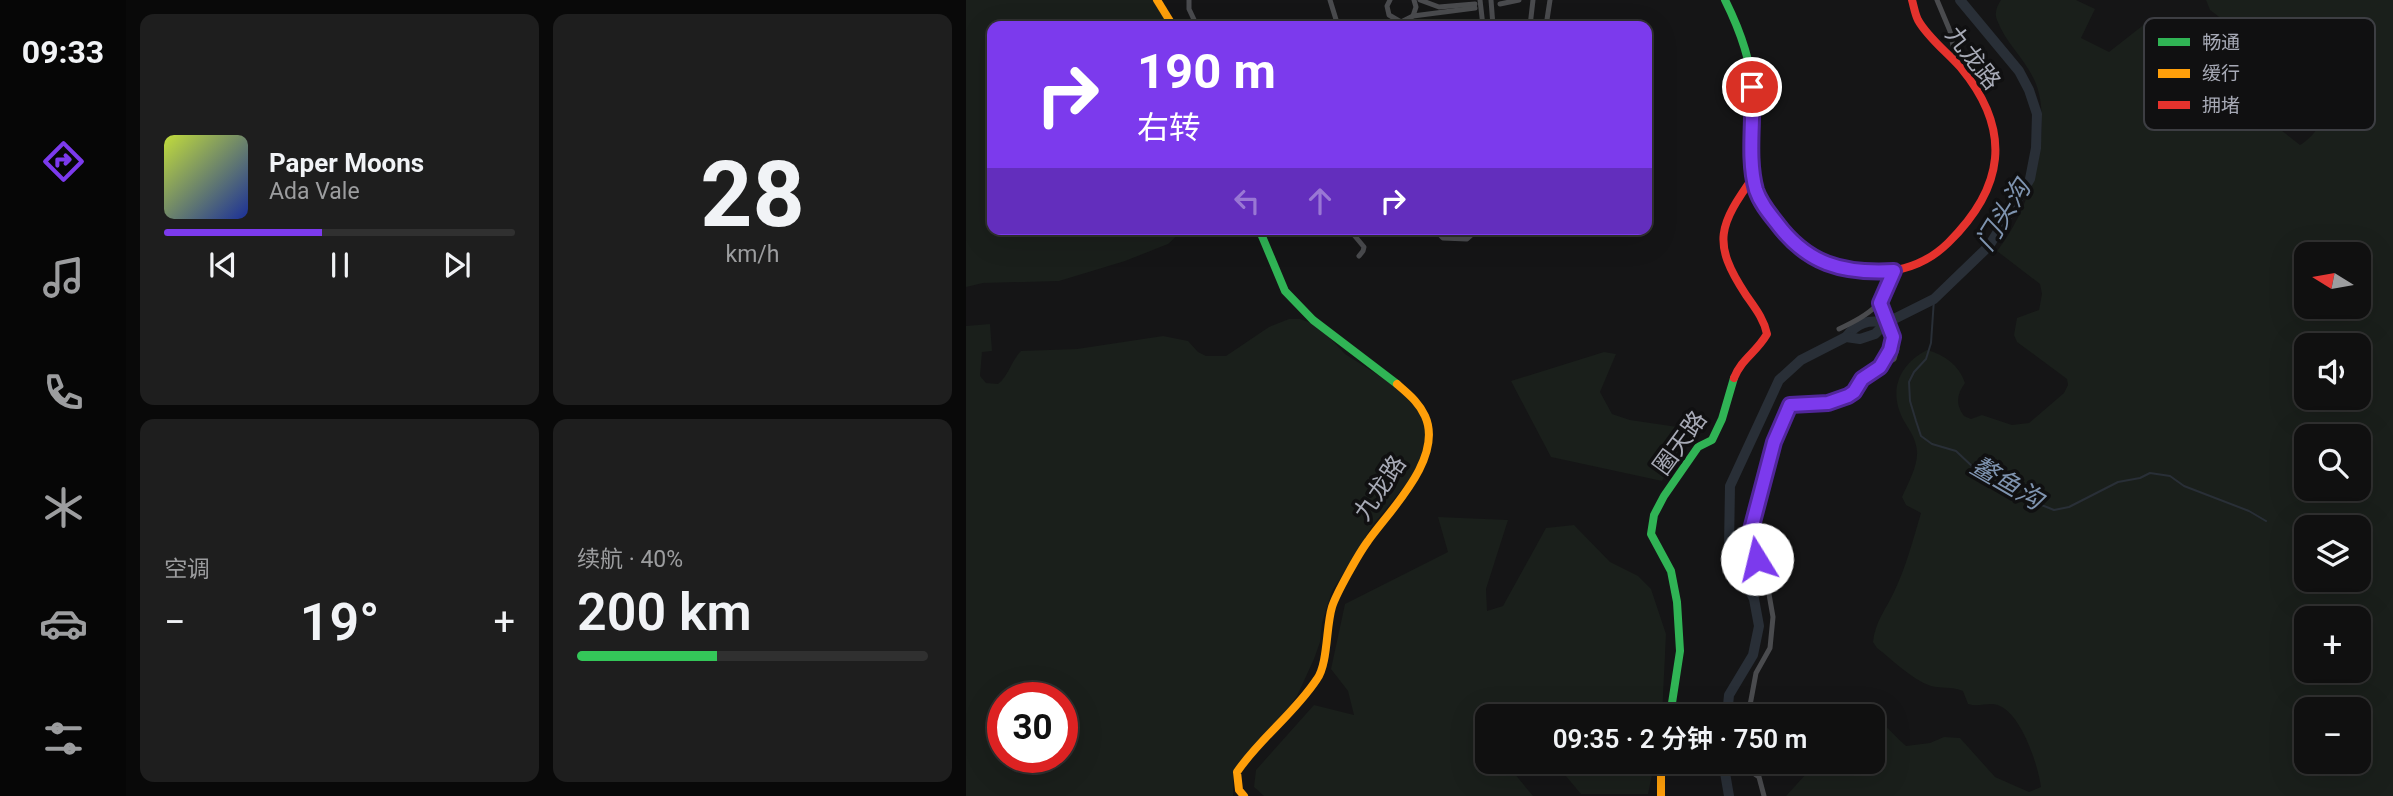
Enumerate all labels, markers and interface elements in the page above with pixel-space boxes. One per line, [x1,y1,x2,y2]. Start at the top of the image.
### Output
legend [2144,18,2375,130]
street label: 九龙路 [1940,21,2006,95]
text: 畅通 [2202,31,2240,54]
text: 09:33 [22,33,104,71]
text: 190 m [1137,43,1276,100]
icon: right [1022,49,1113,140]
pin [1722,57,1782,117]
text: 缓行 [2202,62,2240,85]
icon: arrive [1733,68,1771,106]
text: 拥堵 [2202,94,2240,117]
text: 右转 [1137,109,1201,147]
icon: directions [39,137,88,186]
text: 28 [700,142,805,248]
text: Paper Moons [269,148,424,178]
water label: 门头沟 [1970,171,2038,256]
text: Ada Vale [269,178,360,205]
icon: left [1228,182,1266,220]
icon: ahead [1301,182,1339,220]
icon: right [1374,182,1412,220]
text: km/h [726,241,780,268]
north arrow [2294,242,2371,318]
map controls [2294,242,2371,774]
icon: previous [204,246,242,284]
icon: pause [321,246,359,284]
icon: next [438,246,476,284]
icon: music [39,253,88,302]
button: sound [2294,333,2371,410]
icon: phone [39,368,88,417]
street label: 圈天路 [1648,406,1712,480]
button: search [2294,424,2371,501]
street label: 九龙路 [1348,450,1412,526]
water label: 鳌鱼沟 [1966,451,2051,517]
icon: climate [39,483,88,532]
button: layers [2294,515,2371,592]
position arrow [1720,522,1794,596]
text: 续航 · 40% [577,546,683,573]
text: 空调 [164,556,210,583]
text: 200 km [577,582,752,643]
text: 19° [300,592,379,653]
icon: car [39,599,88,648]
text: − [164,600,186,644]
text: + [493,600,515,644]
button: + [2294,606,2371,683]
speed limit sign: 30 [987,682,1078,773]
button: − [2294,697,2371,774]
icon: filters [39,714,88,763]
text: 09:35 · 2 分钟 · 750 m [1553,724,1807,754]

